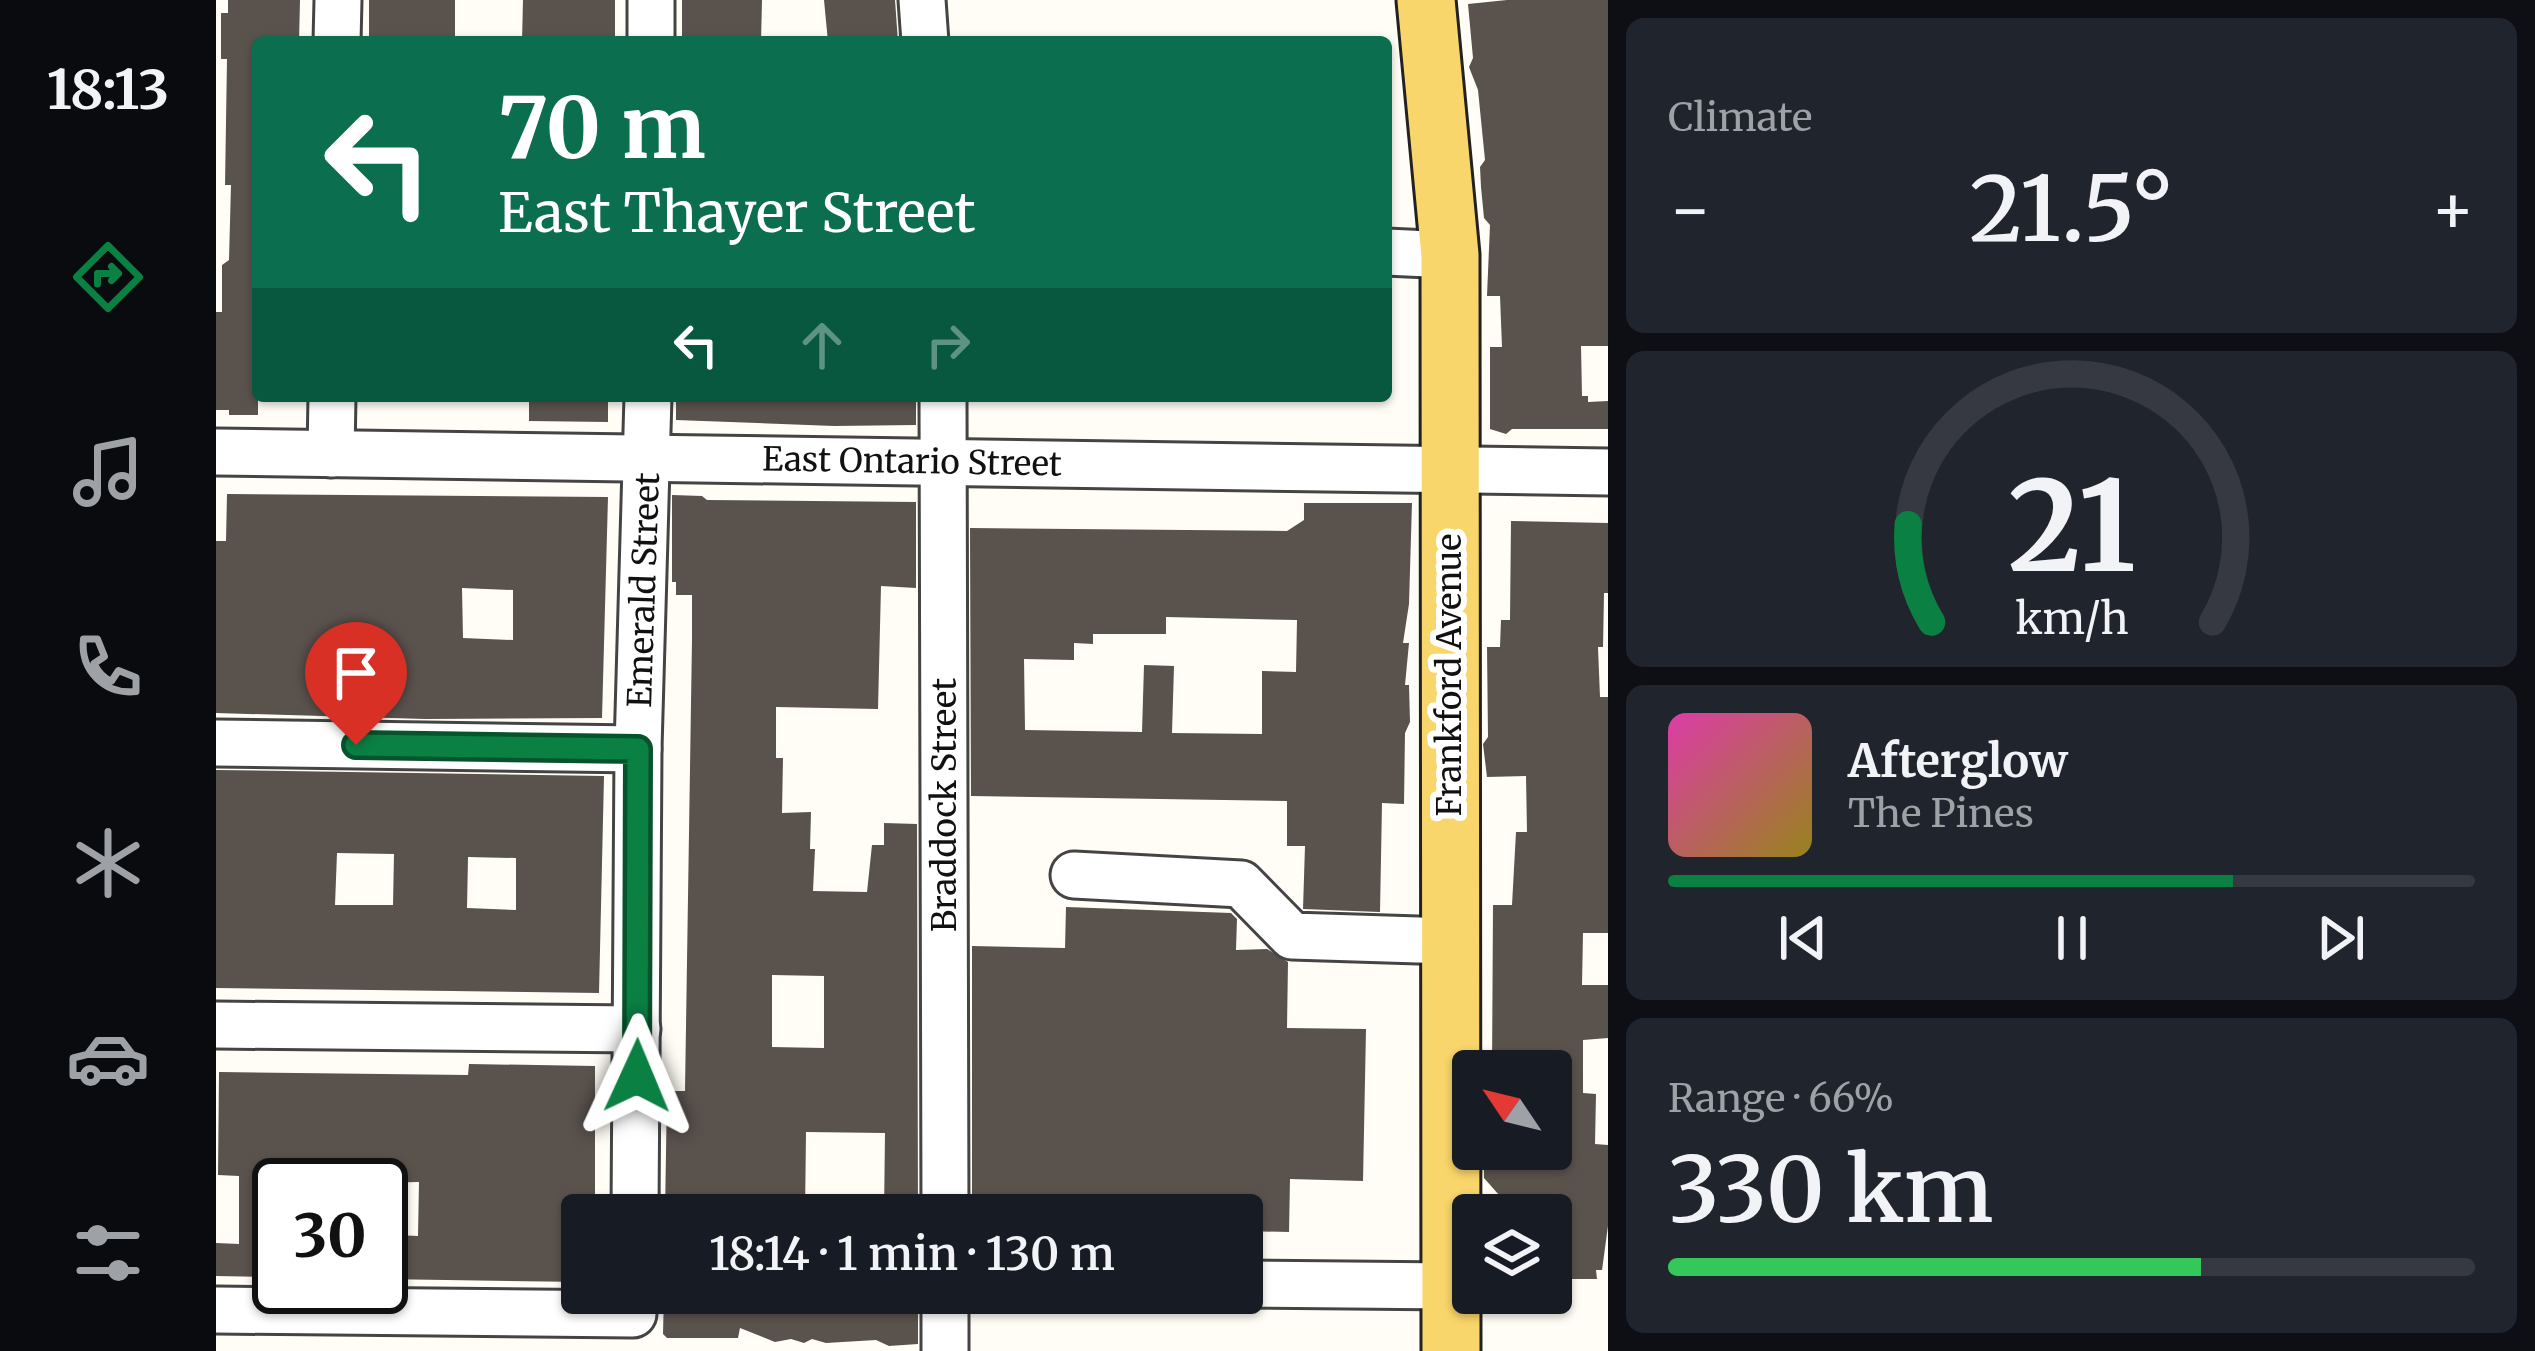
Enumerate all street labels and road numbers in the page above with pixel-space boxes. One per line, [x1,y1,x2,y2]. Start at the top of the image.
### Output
street label: East Ontario Street [762,438,1062,485]
street label: Emerald Street [619,472,668,708]
street label: Frankford Avenue [1429,534,1470,816]
street label: Braddock Street [924,678,965,932]

